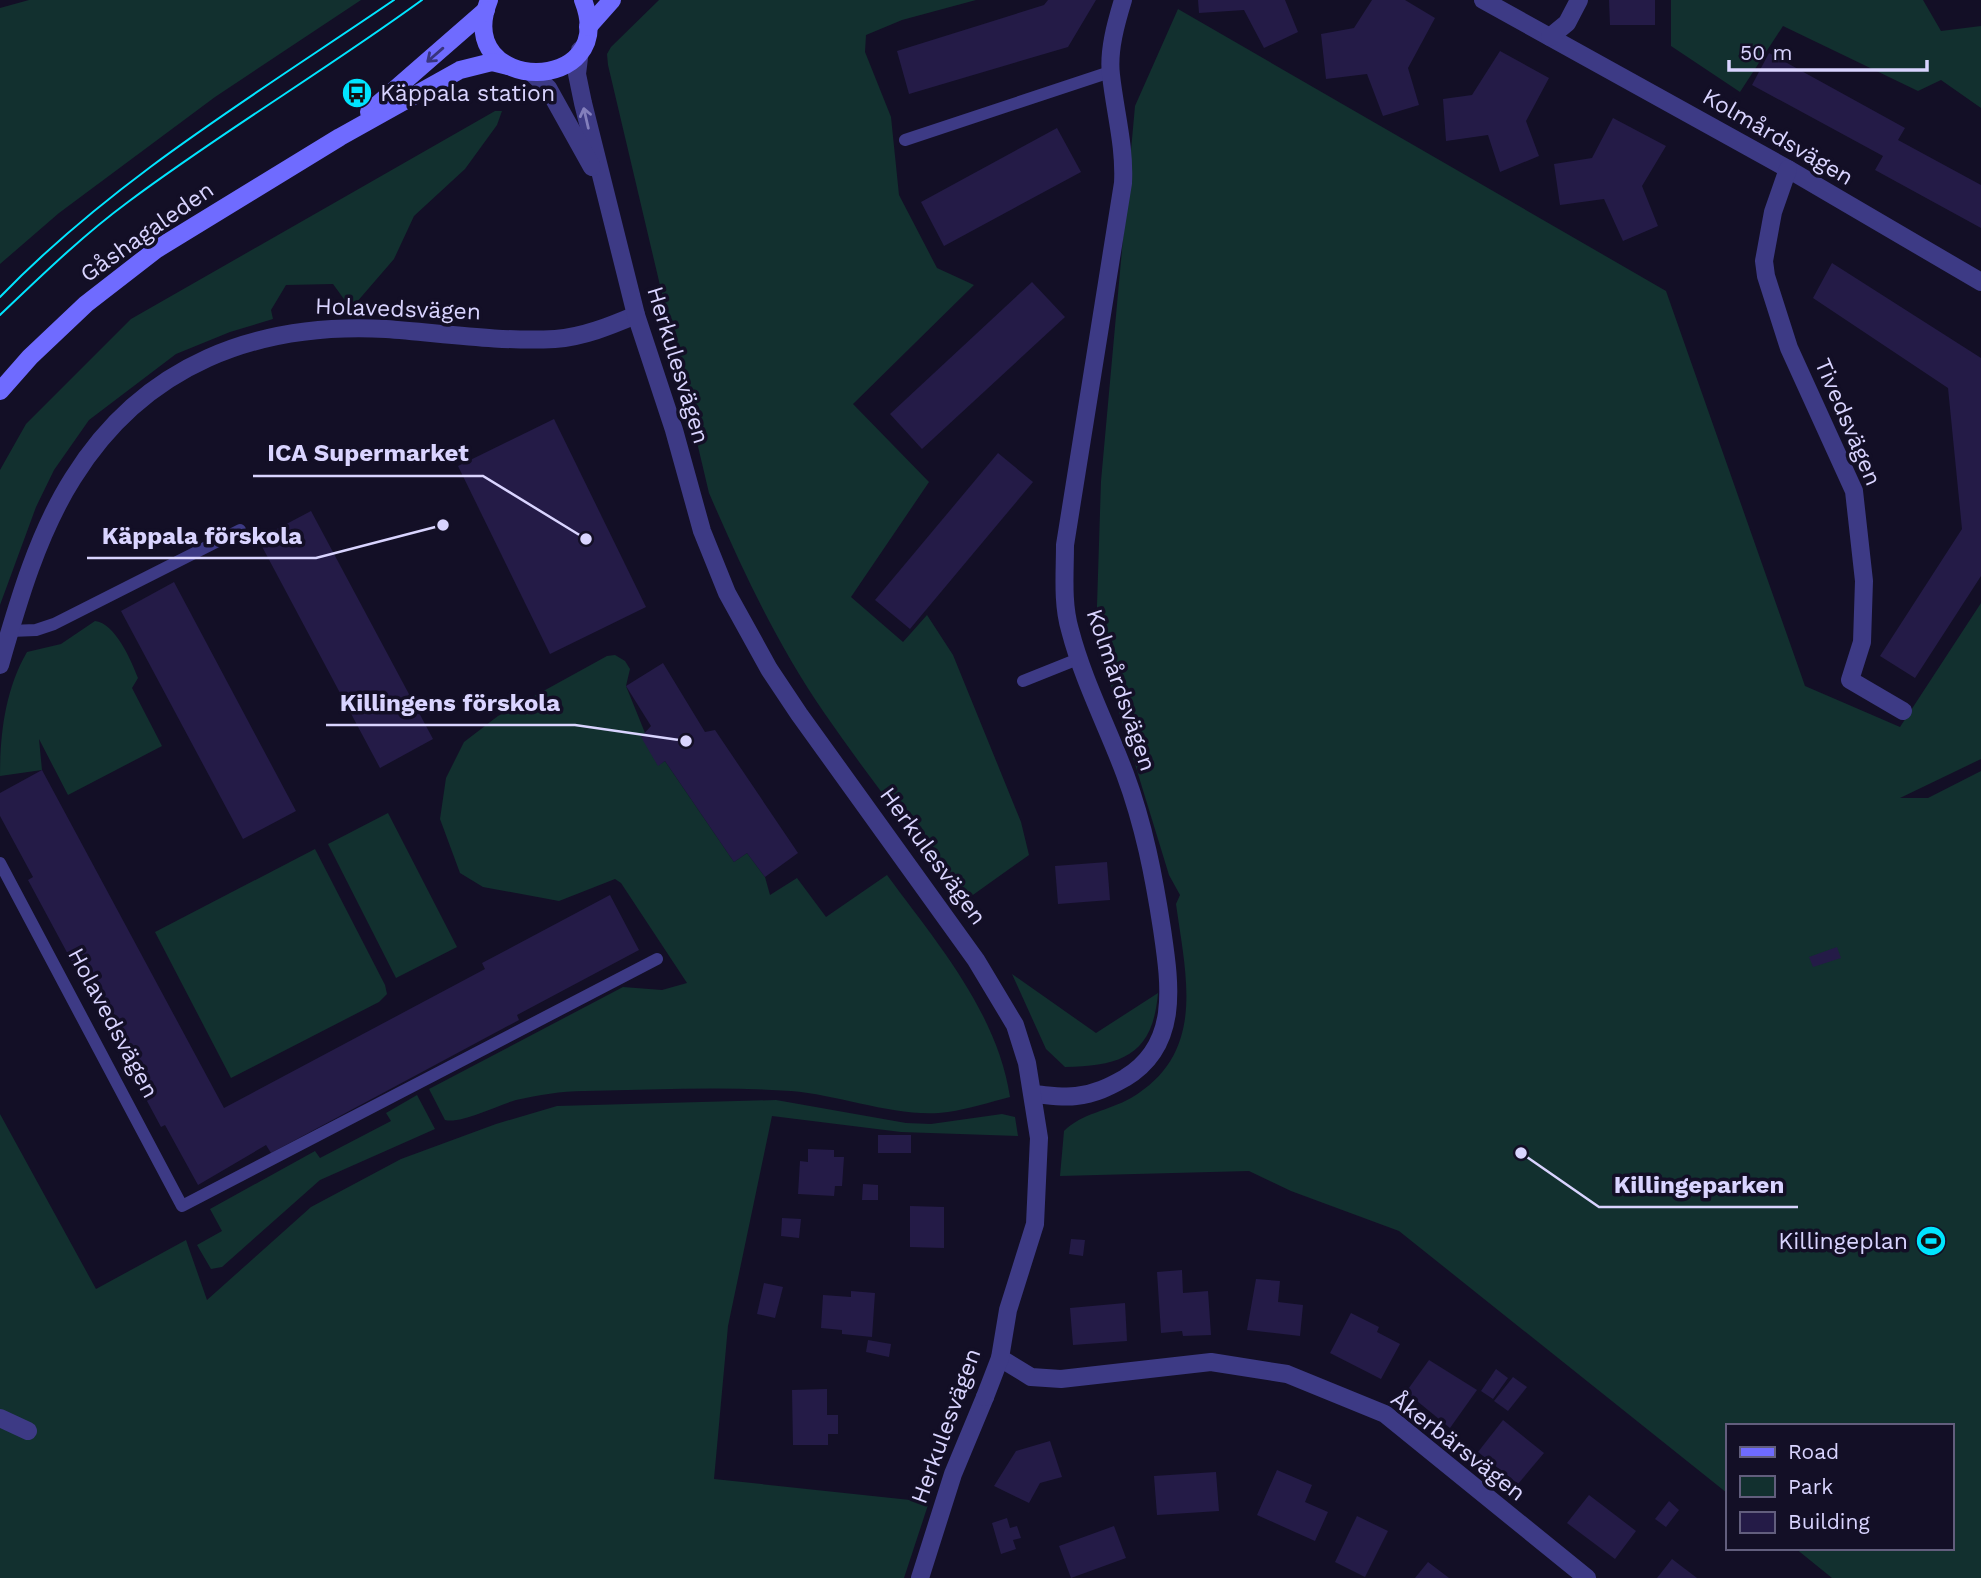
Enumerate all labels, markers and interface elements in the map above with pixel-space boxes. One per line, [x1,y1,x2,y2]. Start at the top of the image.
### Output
scale bar [1729,28,1927,72]
text: 50 m [1740,40,1792,65]
one-way arrow [426,47,444,63]
bus stop icon: Käppala station [340,76,374,110]
place label: Käppala station [380,80,555,107]
street label: Kolmårdsvägen [1698,83,1858,191]
one-way arrow [579,107,593,130]
street label: Gåshagaleden [75,176,219,288]
street label: Herkulesvägen [641,283,715,447]
street label: Holavedsvägen [315,293,481,325]
street label: Tivedsvägen [1809,354,1887,490]
callout: ICA Supermarket [253,431,483,476]
text: ICA Supermarket [267,439,469,467]
callout: Käppala förskola [87,513,316,558]
text: Käppala förskola [102,522,302,550]
street label: Kolmårdsvägen [1081,605,1161,775]
callout: Killingens förskola [326,680,575,725]
text: Killingens förskola [340,689,560,717]
street label: Herkulesvägen [874,782,992,930]
street label: Holavedsvägen [62,943,164,1103]
callout: Killingeparken [1599,1162,1798,1207]
text: Killingeparken [1614,1171,1784,1199]
sports icon: Killingeplan [1914,1224,1948,1258]
place label: Killingeplan [1778,1228,1908,1255]
street label: Herkulesvägen [905,1345,987,1507]
street label: Åkerbärsvägen [1385,1385,1531,1507]
legend [1726,1424,1953,1550]
text: Road [1788,1439,1839,1464]
text: Park [1788,1474,1833,1499]
text: Building [1788,1509,1870,1534]

